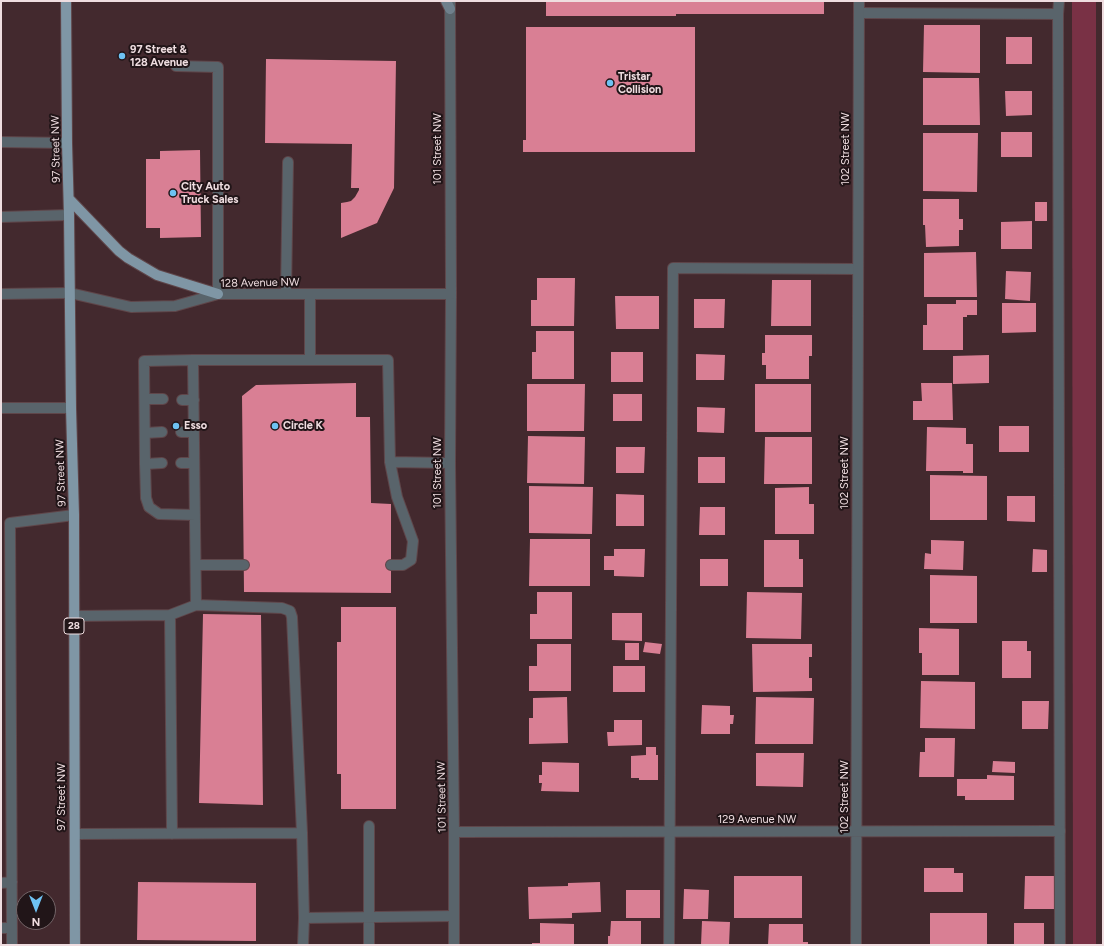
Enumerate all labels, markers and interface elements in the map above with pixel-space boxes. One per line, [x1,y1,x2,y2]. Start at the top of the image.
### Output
place label: 97 Street & 128 Avenue [130,43,188,69]
marker: 97 Street & 128 Avenue [117,51,127,61]
place label: Tristar Collision [618,70,661,96]
marker: Tristar Collision [605,78,615,88]
street label: 102 Street NW [839,112,853,186]
street label: 101 Street NW [431,113,445,185]
street label: 97 Street NW [49,115,63,183]
place label: City Auto Truck Sales [181,180,238,206]
marker: City Auto Truck Sales [168,188,178,198]
street label: 128 Avenue NW [220,276,300,290]
place label: Esso [184,419,207,433]
place label: Circle K [283,419,323,433]
marker: Esso [171,421,181,431]
marker: Circle K [270,421,280,431]
street label: 102 Street NW [838,436,852,510]
street label: 101 Street NW [431,437,445,509]
street label: 97 Street NW [53,439,69,507]
road number: 28 [64,618,84,634]
street label: 102 Street NW [838,760,852,834]
street label: 101 Street NW [435,761,449,833]
street label: 97 Street NW [55,763,69,831]
street label: 129 Avenue NW [718,813,796,827]
north arrow [16,890,56,930]
text: N [32,915,40,928]

